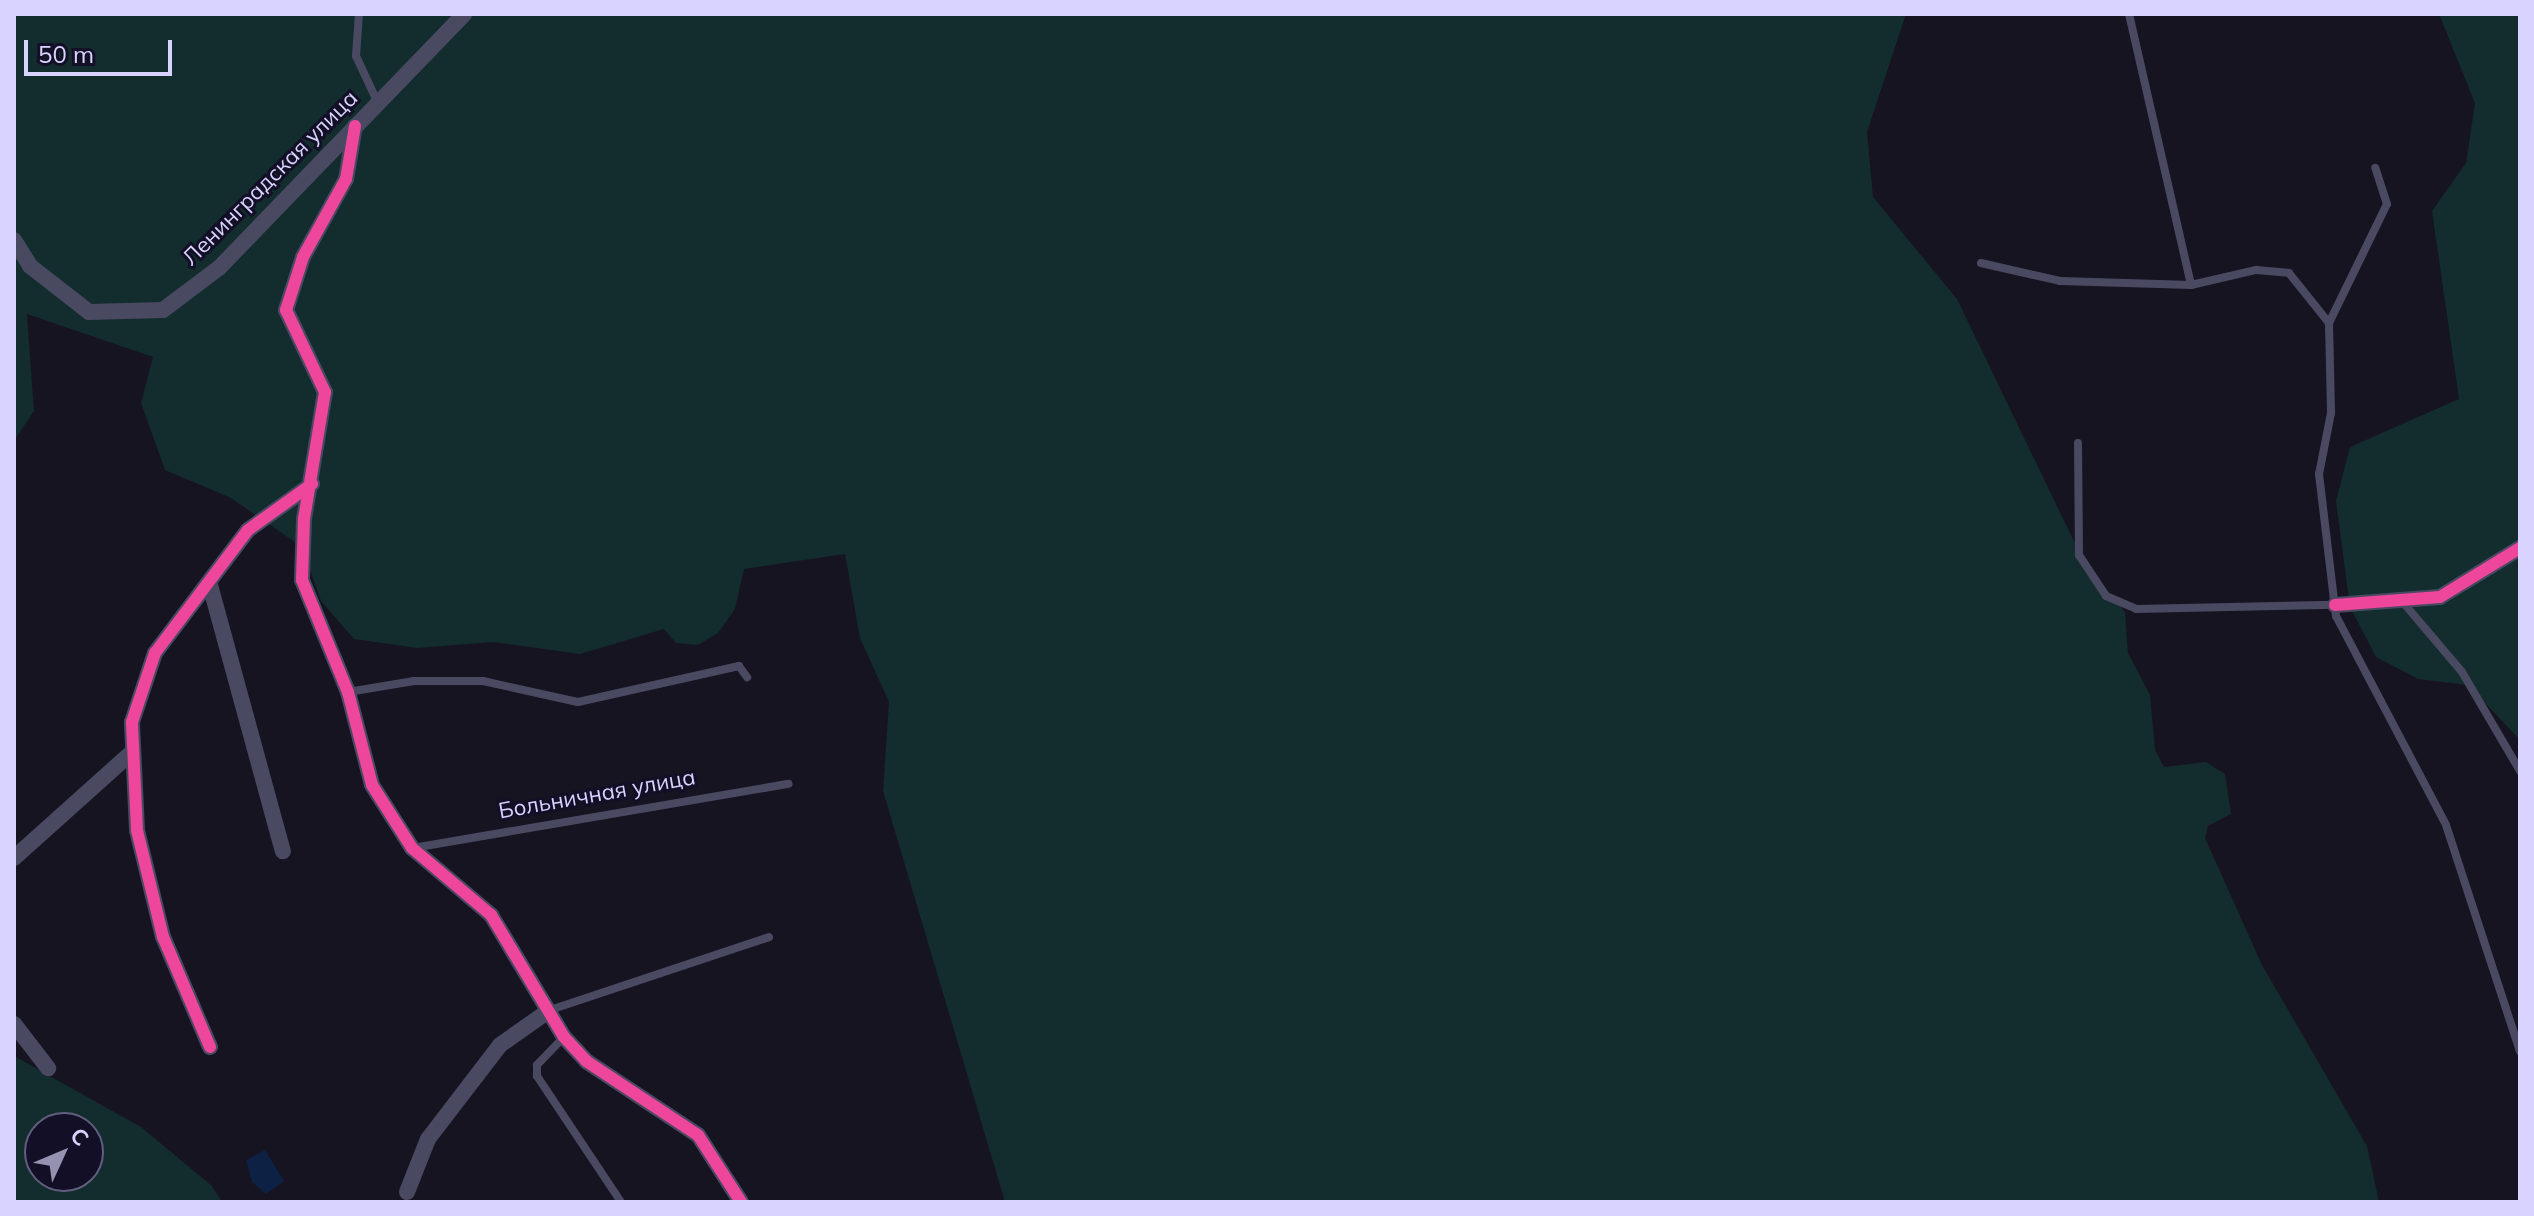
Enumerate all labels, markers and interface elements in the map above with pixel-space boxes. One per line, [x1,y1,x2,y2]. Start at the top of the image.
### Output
scale bar [28,24,176,74]
text: 50 m [38,39,94,69]
street label: Ленинградская улица [177,85,363,271]
street label: Больничная улица [496,764,698,824]
north arrow [24,1112,104,1192]
text: С [65,1122,95,1152]

